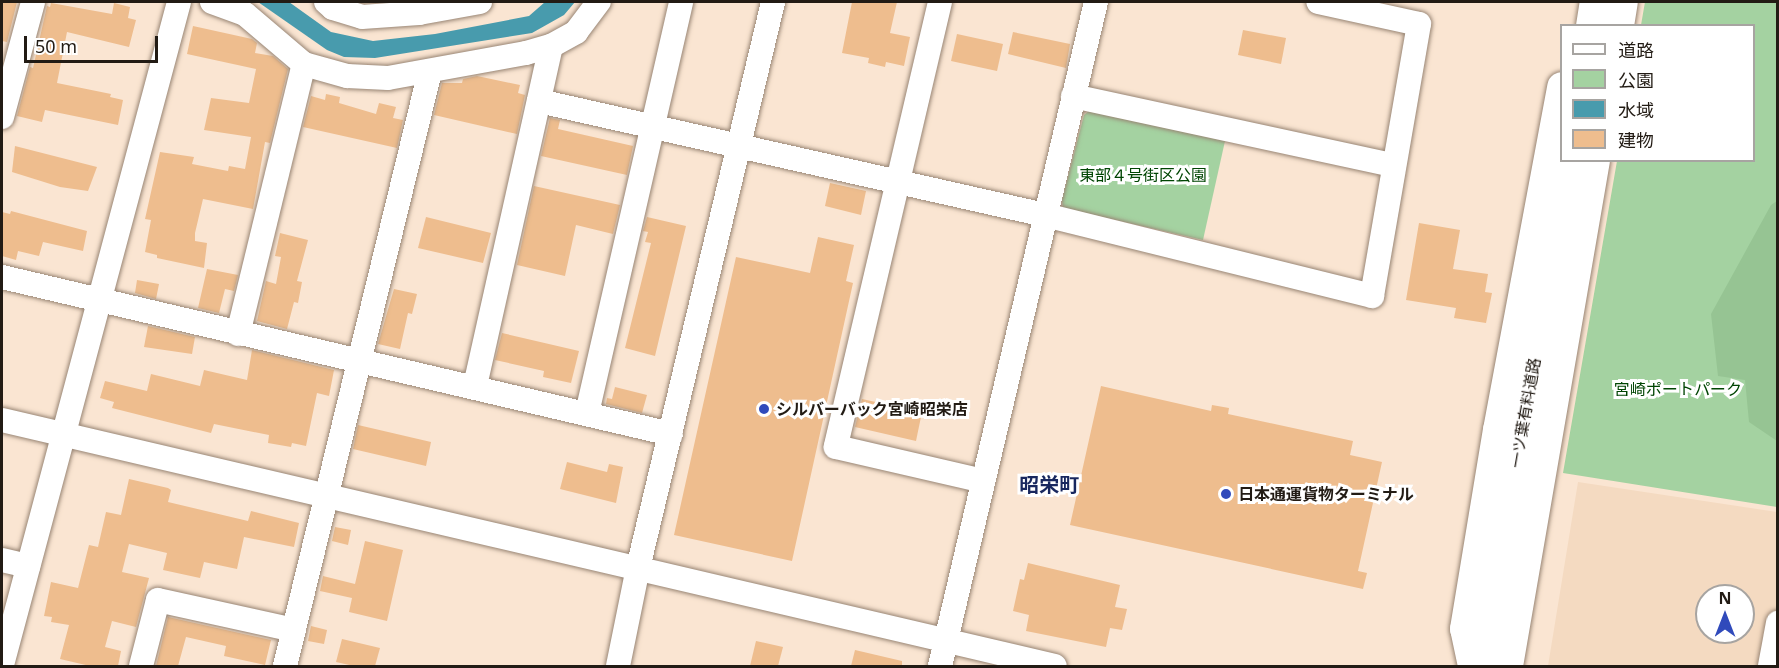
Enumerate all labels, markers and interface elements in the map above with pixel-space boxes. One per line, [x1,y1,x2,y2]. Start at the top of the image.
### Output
scale bar [27,24,160,62]
legend [1560,24,1755,162]
text: 50 m [35,34,77,58]
text: 道路 [1618,38,1654,62]
text: 公園 [1618,68,1654,92]
text: 水域 [1618,98,1654,122]
text: 建物 [1618,128,1654,152]
park label: 東部４号街区公園 [1079,165,1207,185]
street label: 一ツ葉有料道路 [1506,356,1544,470]
park label: 宮崎ポートパーク [1614,379,1742,399]
place label: シルバーバック宮崎昭栄店 [776,399,968,419]
marker: シルバーバック宮崎昭栄店 [757,402,771,416]
district label: 昭栄町 [1019,472,1079,496]
place label: 日本通運貨物ターミナル [1238,484,1414,504]
marker: 日本通運貨物ターミナル [1219,487,1233,501]
north arrow [1695,584,1755,644]
text: N [1718,587,1732,609]

